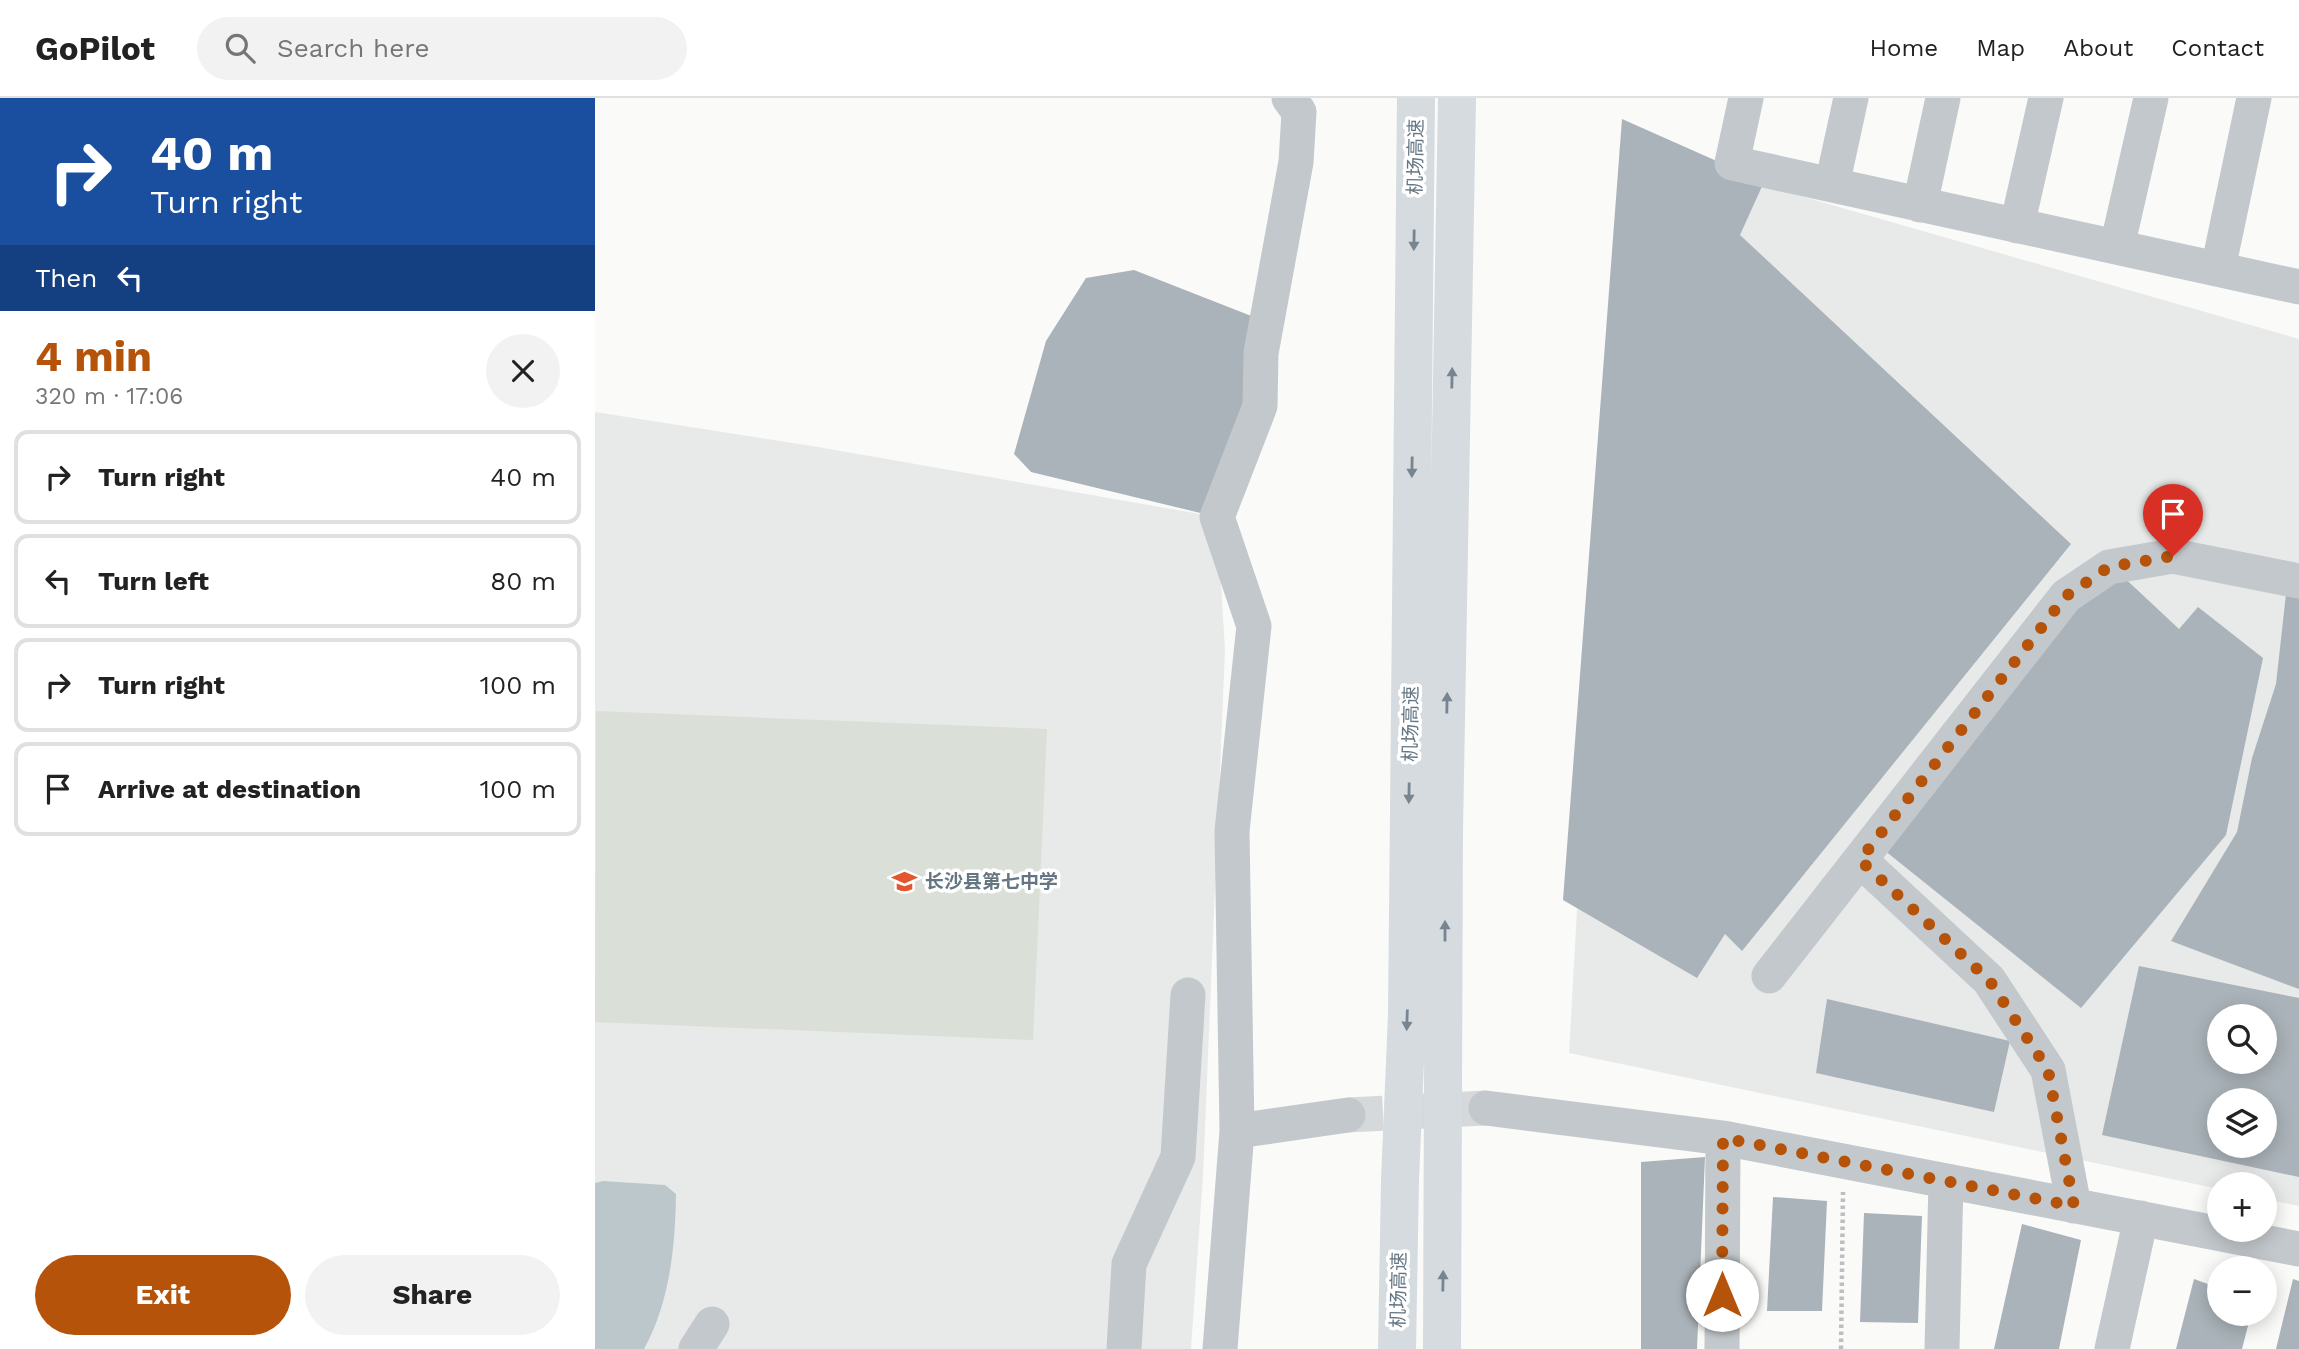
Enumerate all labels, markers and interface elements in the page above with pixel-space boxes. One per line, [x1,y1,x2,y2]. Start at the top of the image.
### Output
search box [197,17,687,80]
text: GoPilot [35,29,155,68]
icon: search [221,29,259,67]
text: Search here [277,33,429,63]
text: Home [1870,34,1938,62]
text: Map [1976,34,2025,62]
text: About [2063,34,2133,62]
text: Contact [2171,34,2264,62]
street label: 机场高速 [1403,119,1428,195]
text: 40 m [150,124,273,182]
icon: right [35,126,126,217]
text: Turn right [150,183,302,221]
one-way arrow [1408,229,1420,251]
icon: left [111,259,149,297]
text: Then [35,263,97,293]
text: 4 min [35,332,152,381]
button: close [486,334,560,408]
one-way arrow [1446,367,1458,389]
text: 320 m · 17:06 [35,383,183,410]
one-way arrow [1406,456,1418,478]
icon: right [39,458,77,496]
text: Turn right [98,462,225,492]
text: 40 m [490,462,556,492]
pin [2143,484,2203,556]
icon: arrive [2154,495,2192,533]
icon: left [39,562,77,600]
text: Turn left [98,566,209,596]
text: 80 m [490,566,556,596]
icon: right [39,666,77,704]
text: Turn right [98,670,225,700]
text: 100 m [480,670,556,700]
street label: 机场高速 [1398,686,1423,762]
one-way arrow [1441,692,1452,714]
icon: arrive [39,770,77,808]
text: Arrive at destination [98,774,361,804]
text: 100 m [480,774,556,804]
one-way arrow [1403,782,1415,804]
school or university icon: 长沙县第七中学 [891,867,919,895]
place label: 长沙县第七中学 [925,870,1058,893]
one-way arrow [1439,920,1451,942]
map controls [2207,1004,2277,1326]
button: search [2207,1004,2277,1074]
one-way arrow [1401,1009,1412,1031]
button: layers [2207,1088,2277,1158]
button: + [2207,1172,2277,1242]
street label: 机场高速 [1386,1252,1411,1328]
button: Exit [35,1255,291,1335]
button: Share [305,1255,560,1335]
button: − [2207,1256,2277,1326]
position arrow [1685,1258,1759,1332]
one-way arrow [1437,1270,1449,1292]

